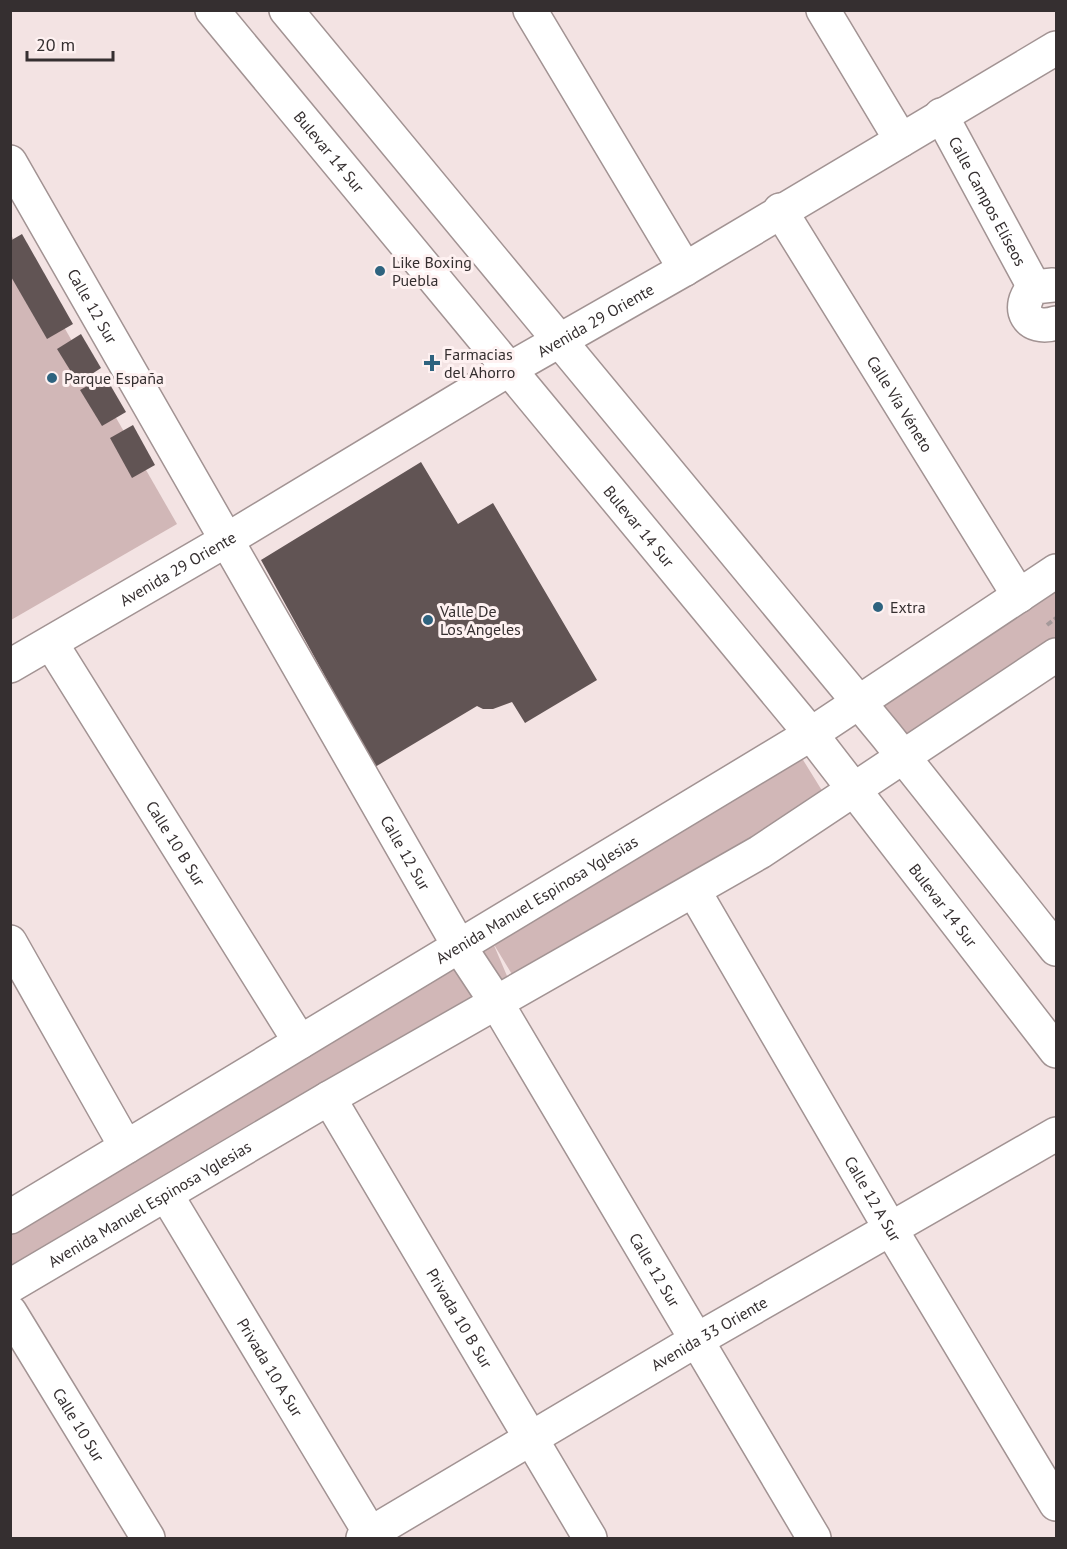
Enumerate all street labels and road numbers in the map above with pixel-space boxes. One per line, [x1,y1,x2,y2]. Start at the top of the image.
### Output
street label: Bulevar 14 Sur [290,107,369,197]
street label: Calle Campos Elíseos [945,133,1031,270]
street label: Calle 12 Sur [63,265,122,347]
street label: Avenida 29 Oriente [534,279,657,361]
street label: Calle Vía Véneto [863,352,937,456]
street label: Bulevar 14 Sur [599,481,679,572]
street label: Avenida 29 Oriente [116,527,239,610]
street label: Calle 10 B Sur [142,797,210,890]
street label: Calle 12 Sur [376,812,435,894]
street label: Avenida Manuel Espinosa Yglesias [432,831,642,968]
street label: Bulevar 14 Sur [905,859,982,951]
street label: Avenida Manuel Espinosa Yglesias [44,1136,255,1271]
street label: Calle 12 A Sur [840,1152,906,1245]
street label: Calle 12 Sur [625,1229,685,1311]
street label: Privada 10 B Sur [422,1265,497,1372]
street label: Avenida 33 Oriente [647,1292,771,1375]
street label: Privada 10 A Sur [233,1314,308,1421]
street label: Calle 10 Sur [49,1384,109,1466]

